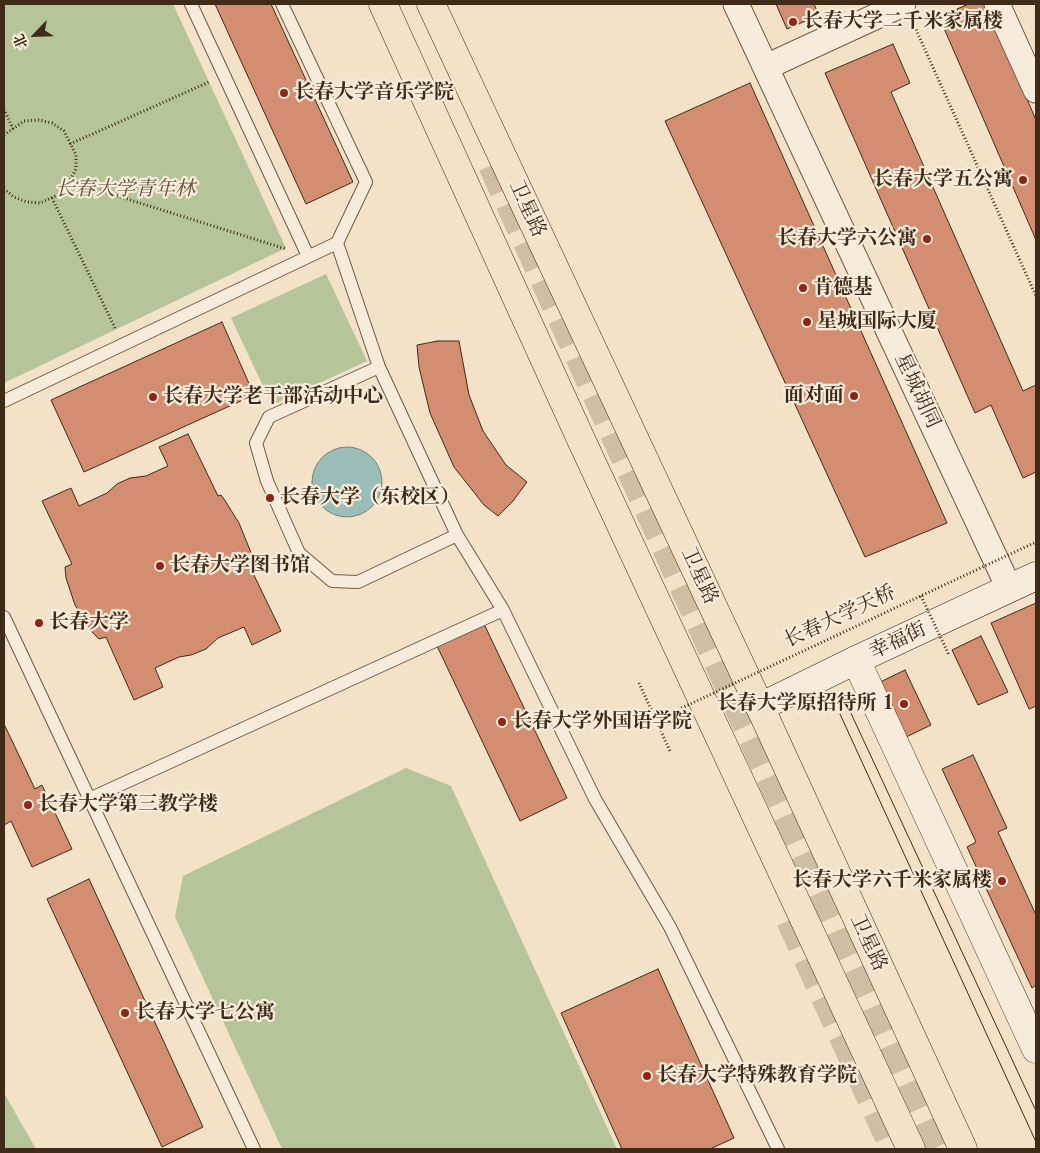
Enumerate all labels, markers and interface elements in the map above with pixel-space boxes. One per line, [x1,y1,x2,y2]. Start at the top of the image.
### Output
north arrow [10,10,60,60]
place label: 长春大学二千米家属楼 [803,10,1003,34]
marker: 长春大学二千米家属楼 [787,16,799,28]
text: 北 [12,32,31,50]
place label: 长春大学音乐学院 [294,81,454,105]
marker: 长春大学音乐学院 [278,87,290,99]
place label: 长春大学五公寓 [873,168,1013,192]
marker: 长春大学五公寓 [1017,174,1029,186]
street label: 卫星路 [503,177,551,241]
park label: 长春大学青年林 [55,178,195,202]
place label: 长春大学六公寓 [777,227,917,251]
marker: 长春大学六公寓 [921,233,933,245]
place label: 肯德基 [813,276,873,300]
marker: 肯德基 [797,282,809,294]
place label: 星城国际大厦 [817,310,937,334]
marker: 星城国际大厦 [801,316,813,328]
street label: 星城胡同 [889,350,945,432]
place label: 面对面 [784,384,844,408]
place label: 长春大学老干部活动中心 [163,385,383,409]
marker: 面对面 [848,390,860,402]
marker: 长春大学老干部活动中心 [147,391,159,403]
place label: 长春大学（东校区） [280,486,460,510]
marker: 长春大学（东校区） [264,492,276,504]
street label: 卫星路 [675,544,723,608]
place label: 长春大学图书馆 [170,554,310,578]
marker: 长春大学图书馆 [154,560,166,572]
street label: 长春大学天桥 [781,581,899,653]
place label: 长春大学 [49,611,129,635]
marker: 长春大学 [33,617,45,629]
street label: 幸福街 [866,617,930,665]
place label: 长春大学原招待所 1 [717,692,894,716]
marker: 长春大学原招待所 1 [898,698,910,710]
place label: 长春大学外国语学院 [512,710,692,734]
marker: 长春大学外国语学院 [496,716,508,728]
place label: 长春大学第三教学楼 [38,793,218,817]
marker: 长春大学第三教学楼 [22,799,34,811]
place label: 长春大学六千米家属楼 [792,869,992,893]
marker: 长春大学六千米家属楼 [996,875,1008,887]
street label: 卫星路 [844,911,892,975]
place label: 长春大学七公寓 [135,1001,275,1025]
marker: 长春大学七公寓 [119,1007,131,1019]
place label: 长春大学特殊教育学院 [657,1064,857,1088]
marker: 长春大学特殊教育学院 [641,1070,653,1082]

